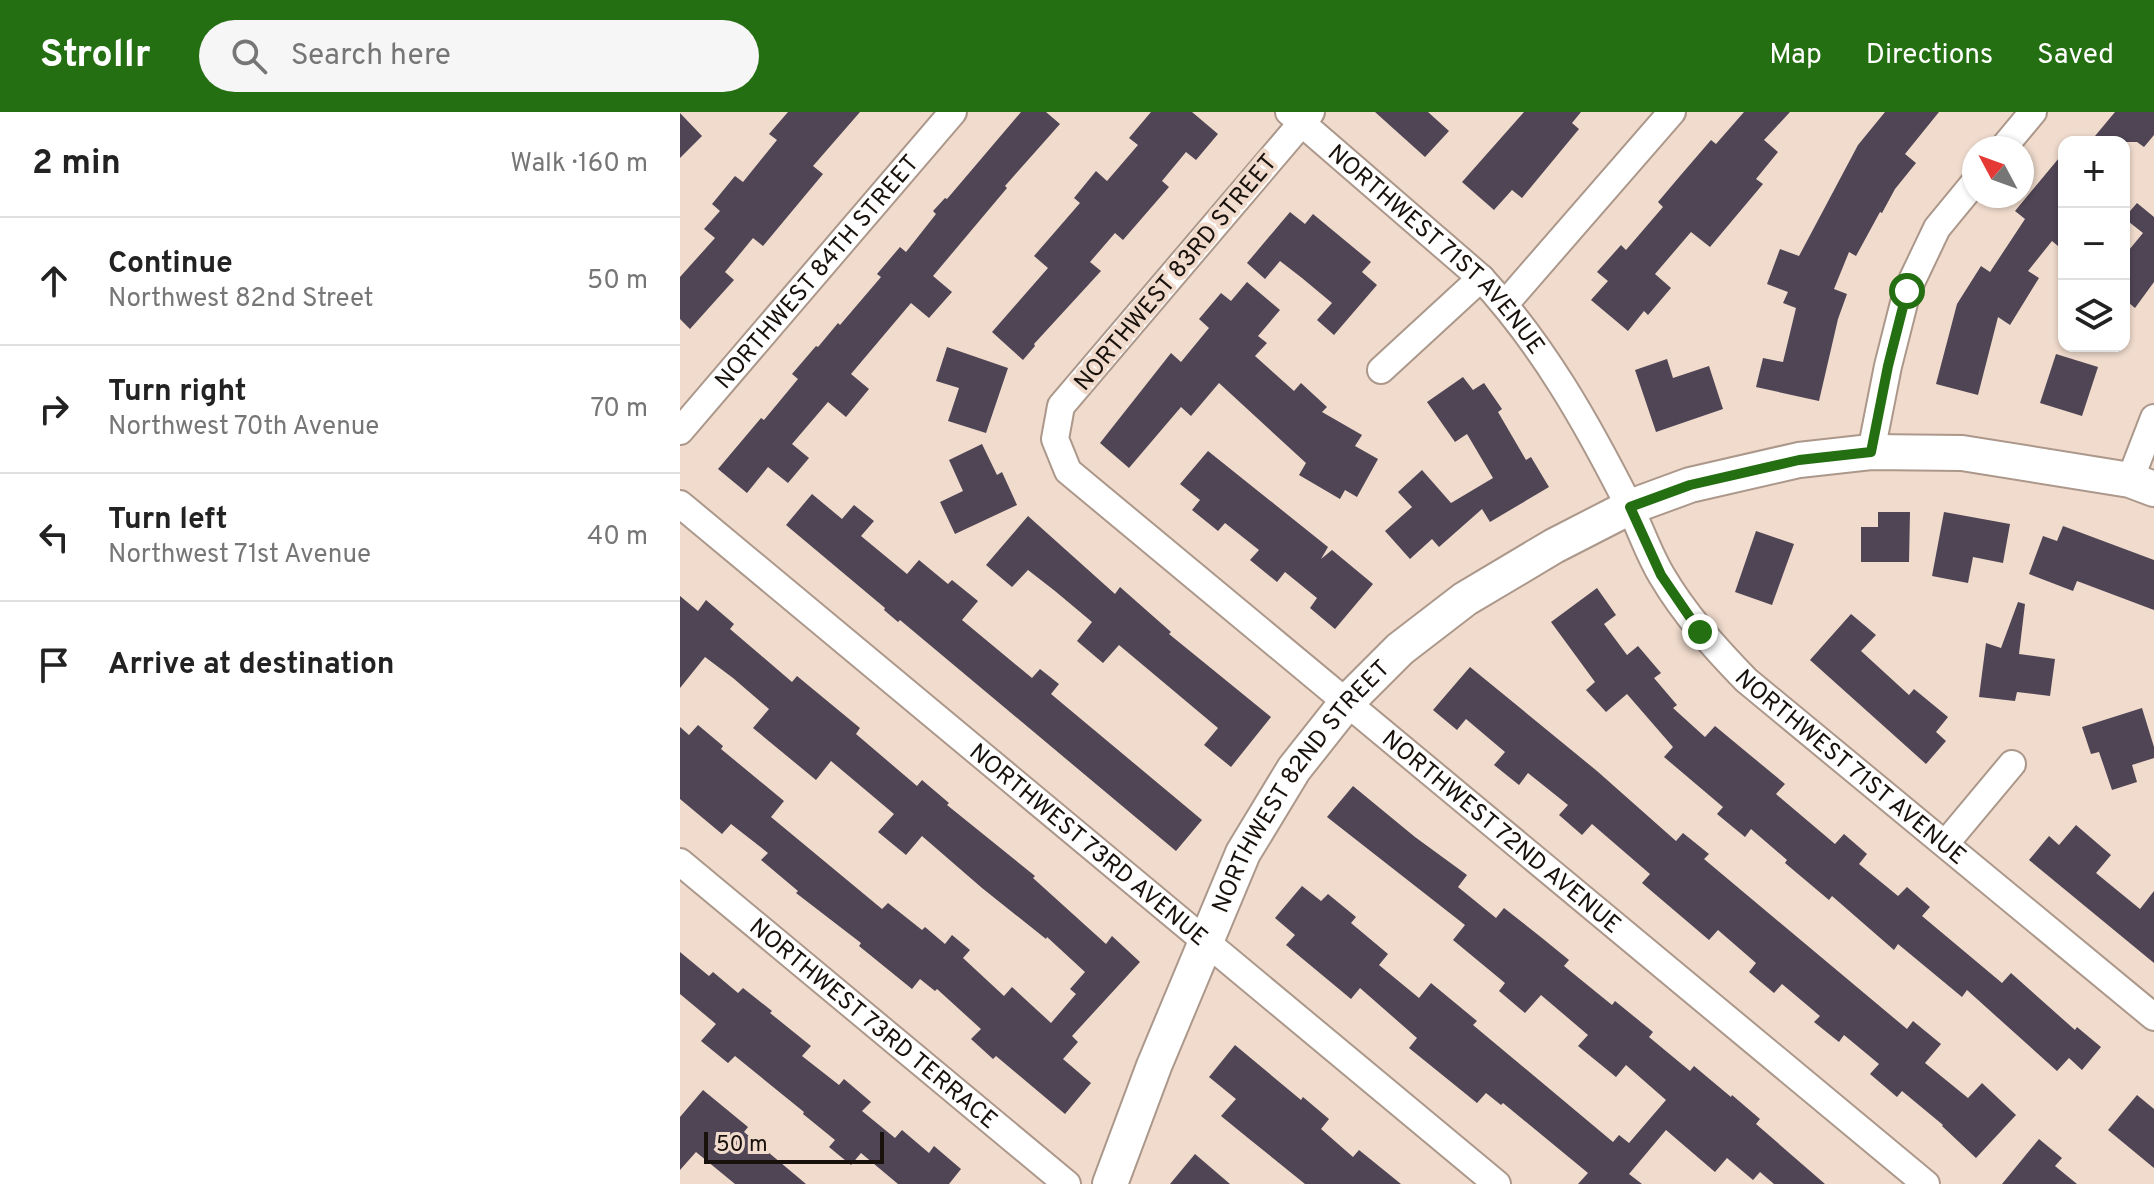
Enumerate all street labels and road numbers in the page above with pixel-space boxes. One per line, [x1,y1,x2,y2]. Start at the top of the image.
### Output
street label: NORTHWEST 71ST AVENUE [1321,139,1550,361]
street label: NORTHWEST 83RD STREET [1069,149,1285,398]
street label: NORTHWEST 84TH STREET [710,150,927,396]
street label: NORTHWEST 82ND STREET [1207,655,1397,918]
street label: NORTHWEST 71ST AVENUE [1727,664,1971,872]
street label: NORTHWEST 72ND AVENUE [1375,725,1626,941]
street label: NORTHWEST 73RD AVENUE [962,738,1213,954]
street label: NORTHWEST 73RD TERRACE [742,913,1003,1137]

